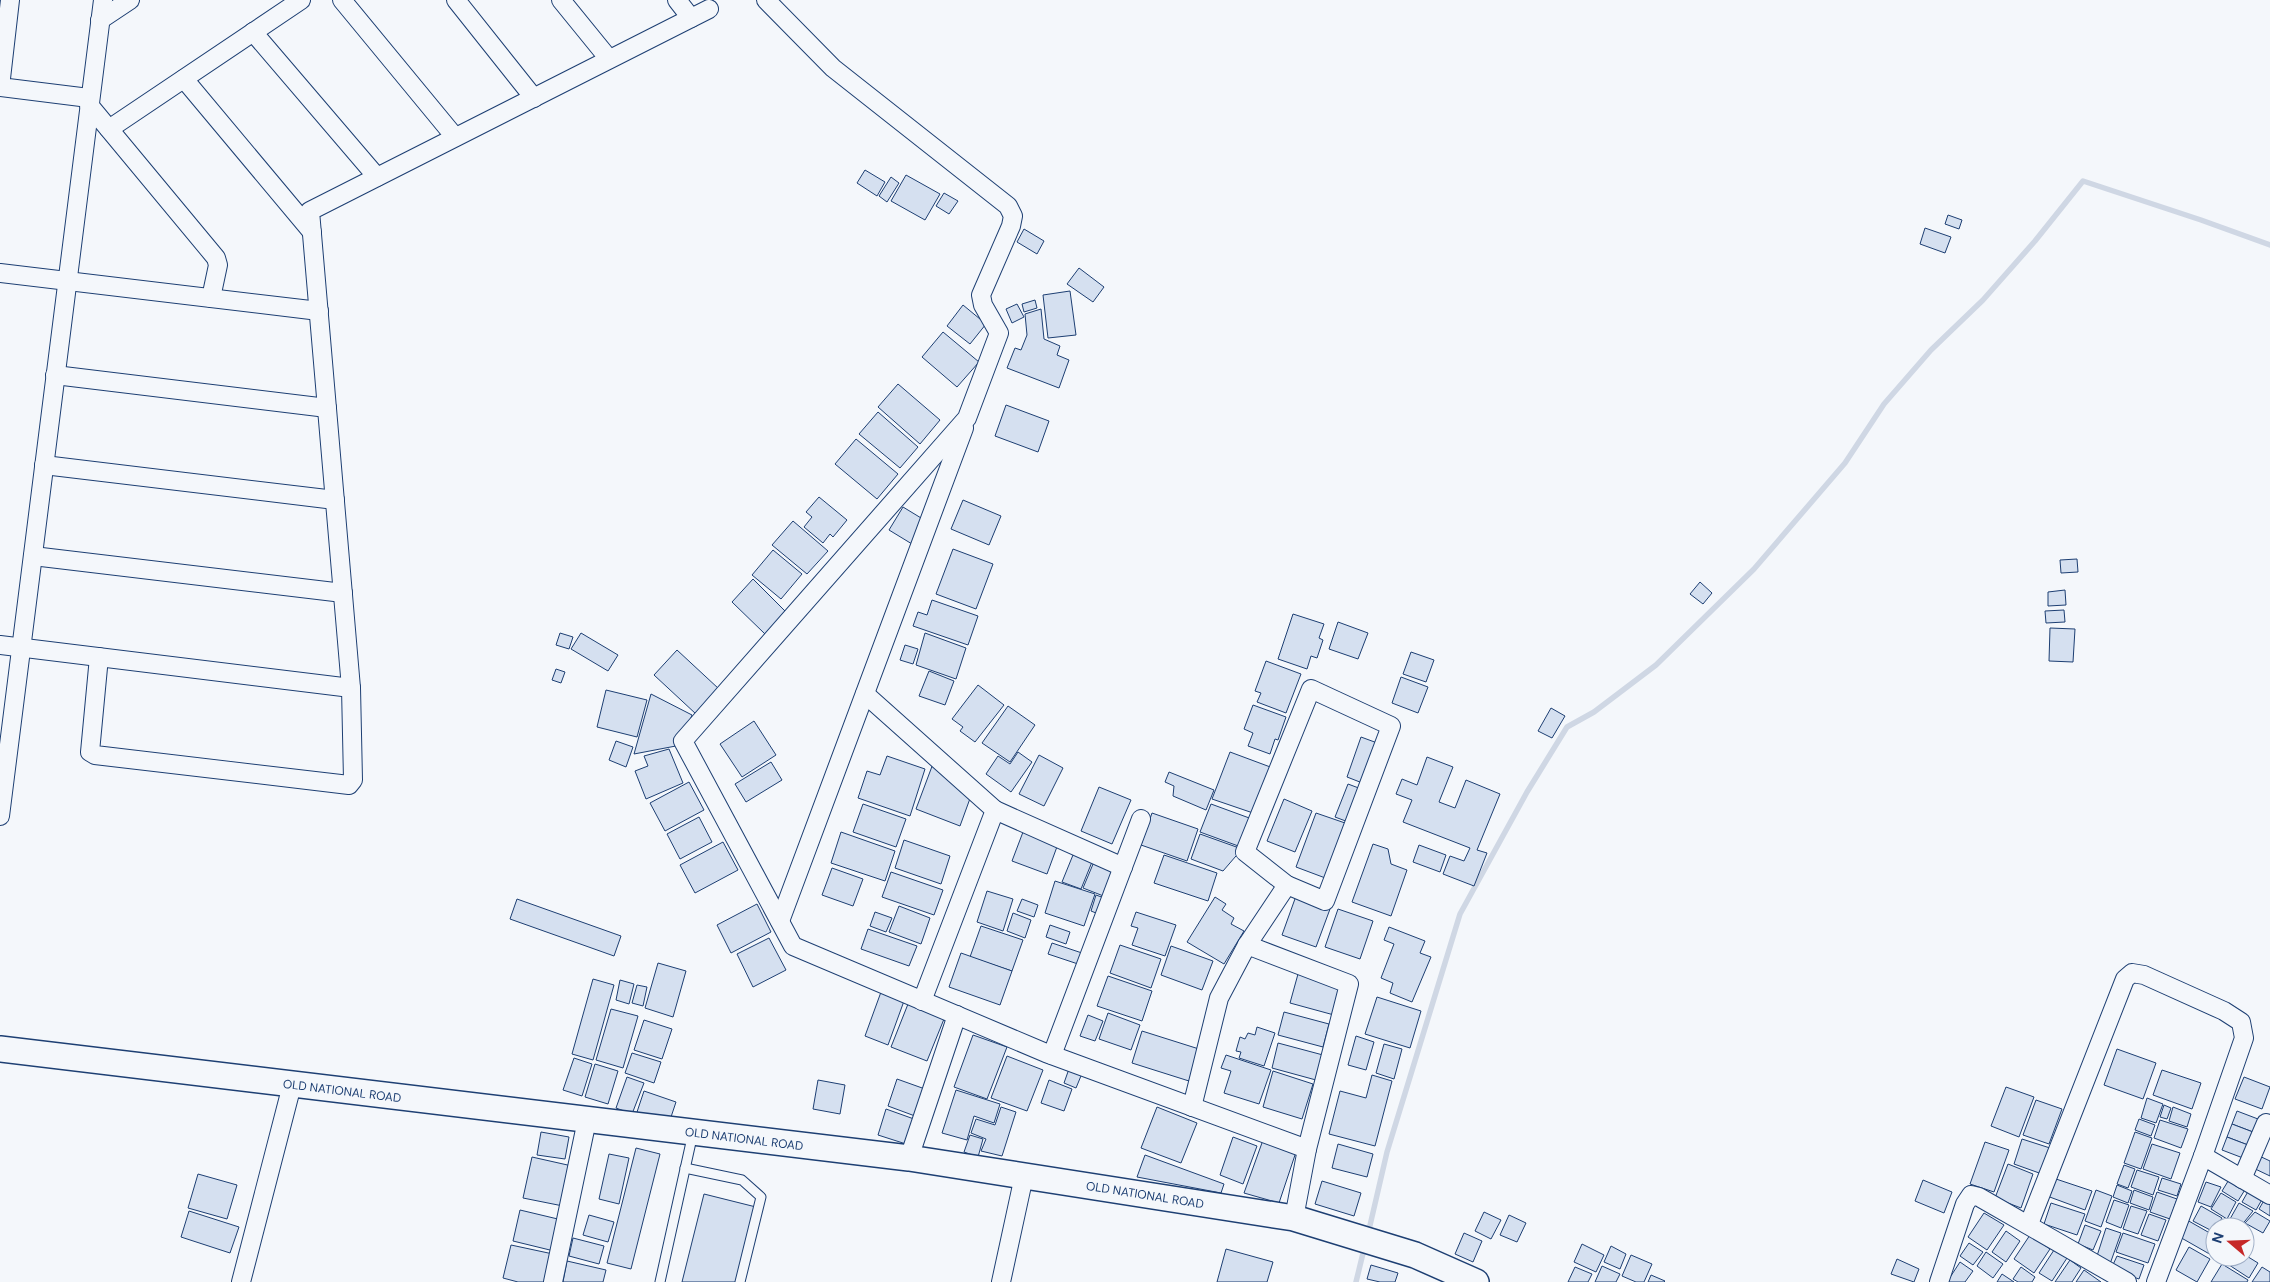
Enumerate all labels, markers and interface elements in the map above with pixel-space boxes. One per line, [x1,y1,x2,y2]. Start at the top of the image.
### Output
street label: OLD NATIONAL ROAD [282,1076,402,1106]
street label: OLD NATIONAL ROAD [684,1124,804,1154]
street label: OLD NATIONAL ROAD [1085,1178,1205,1212]
north arrow [2205,1217,2255,1267]
text: N [2208,1230,2228,1246]

